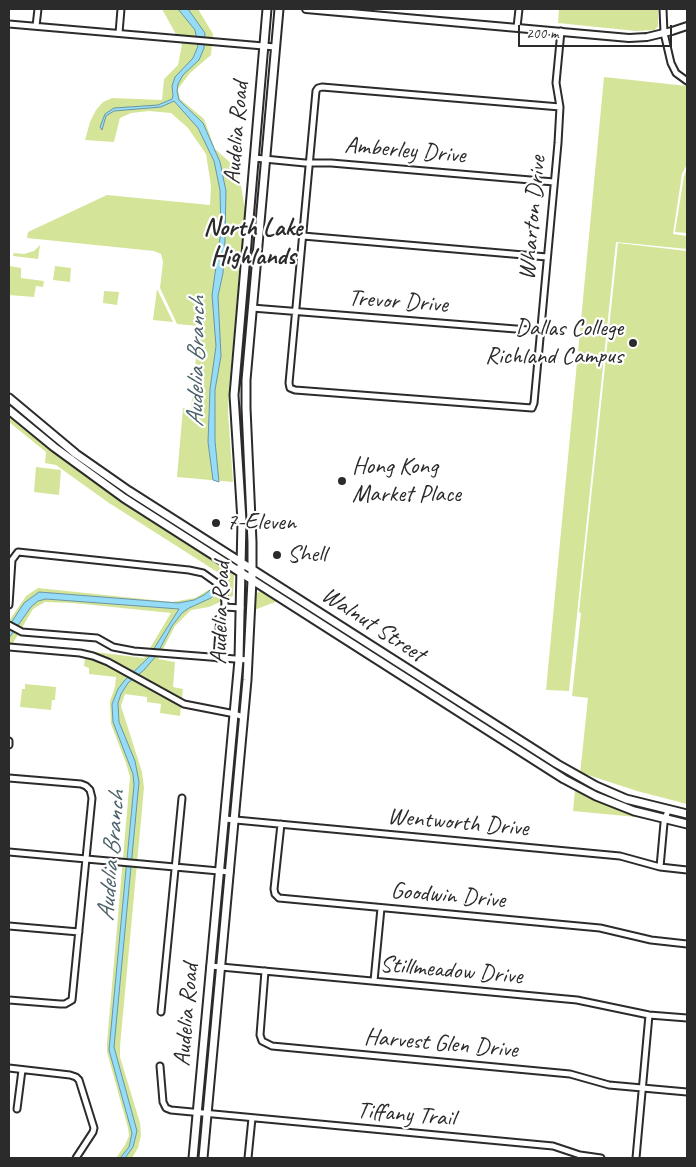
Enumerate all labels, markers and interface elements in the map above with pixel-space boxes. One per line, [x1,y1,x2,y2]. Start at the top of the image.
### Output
scale bar [521,15,675,47]
text: 200 m [526,24,558,43]
street label: Audelia Road [218,80,256,186]
street label: Amberley Drive [343,131,467,171]
street label: Wharton Drive [513,155,553,281]
district label: North Lake Highlands [204,213,302,272]
street label: Trevor Drive [347,284,449,320]
water label: Audelia Branch [181,297,213,427]
place label: Dallas College Richland Campus [485,315,623,371]
marker: Dallas College Richland Campus [627,337,639,349]
place label: Hong Kong Market Place [352,453,461,509]
marker: Hong Kong Market Place [336,475,348,487]
place label: 7-Eleven [226,509,296,537]
marker: 7-Eleven [210,517,222,529]
place label: Shell [287,541,326,569]
marker: Shell [271,549,283,561]
street label: Audelia Road [205,561,237,665]
street label: Walnut Street [316,581,430,669]
water label: Audelia Branch [91,790,133,922]
street label: Wentworth Drive [386,802,530,844]
street label: Goodwin Drive [390,877,506,915]
street label: Stillmeadow Drive [378,950,524,992]
street label: Audelia Road [168,962,206,1068]
street label: Harvest Glen Drive [363,1023,519,1065]
street label: Tiffany Trail [356,1096,456,1134]

